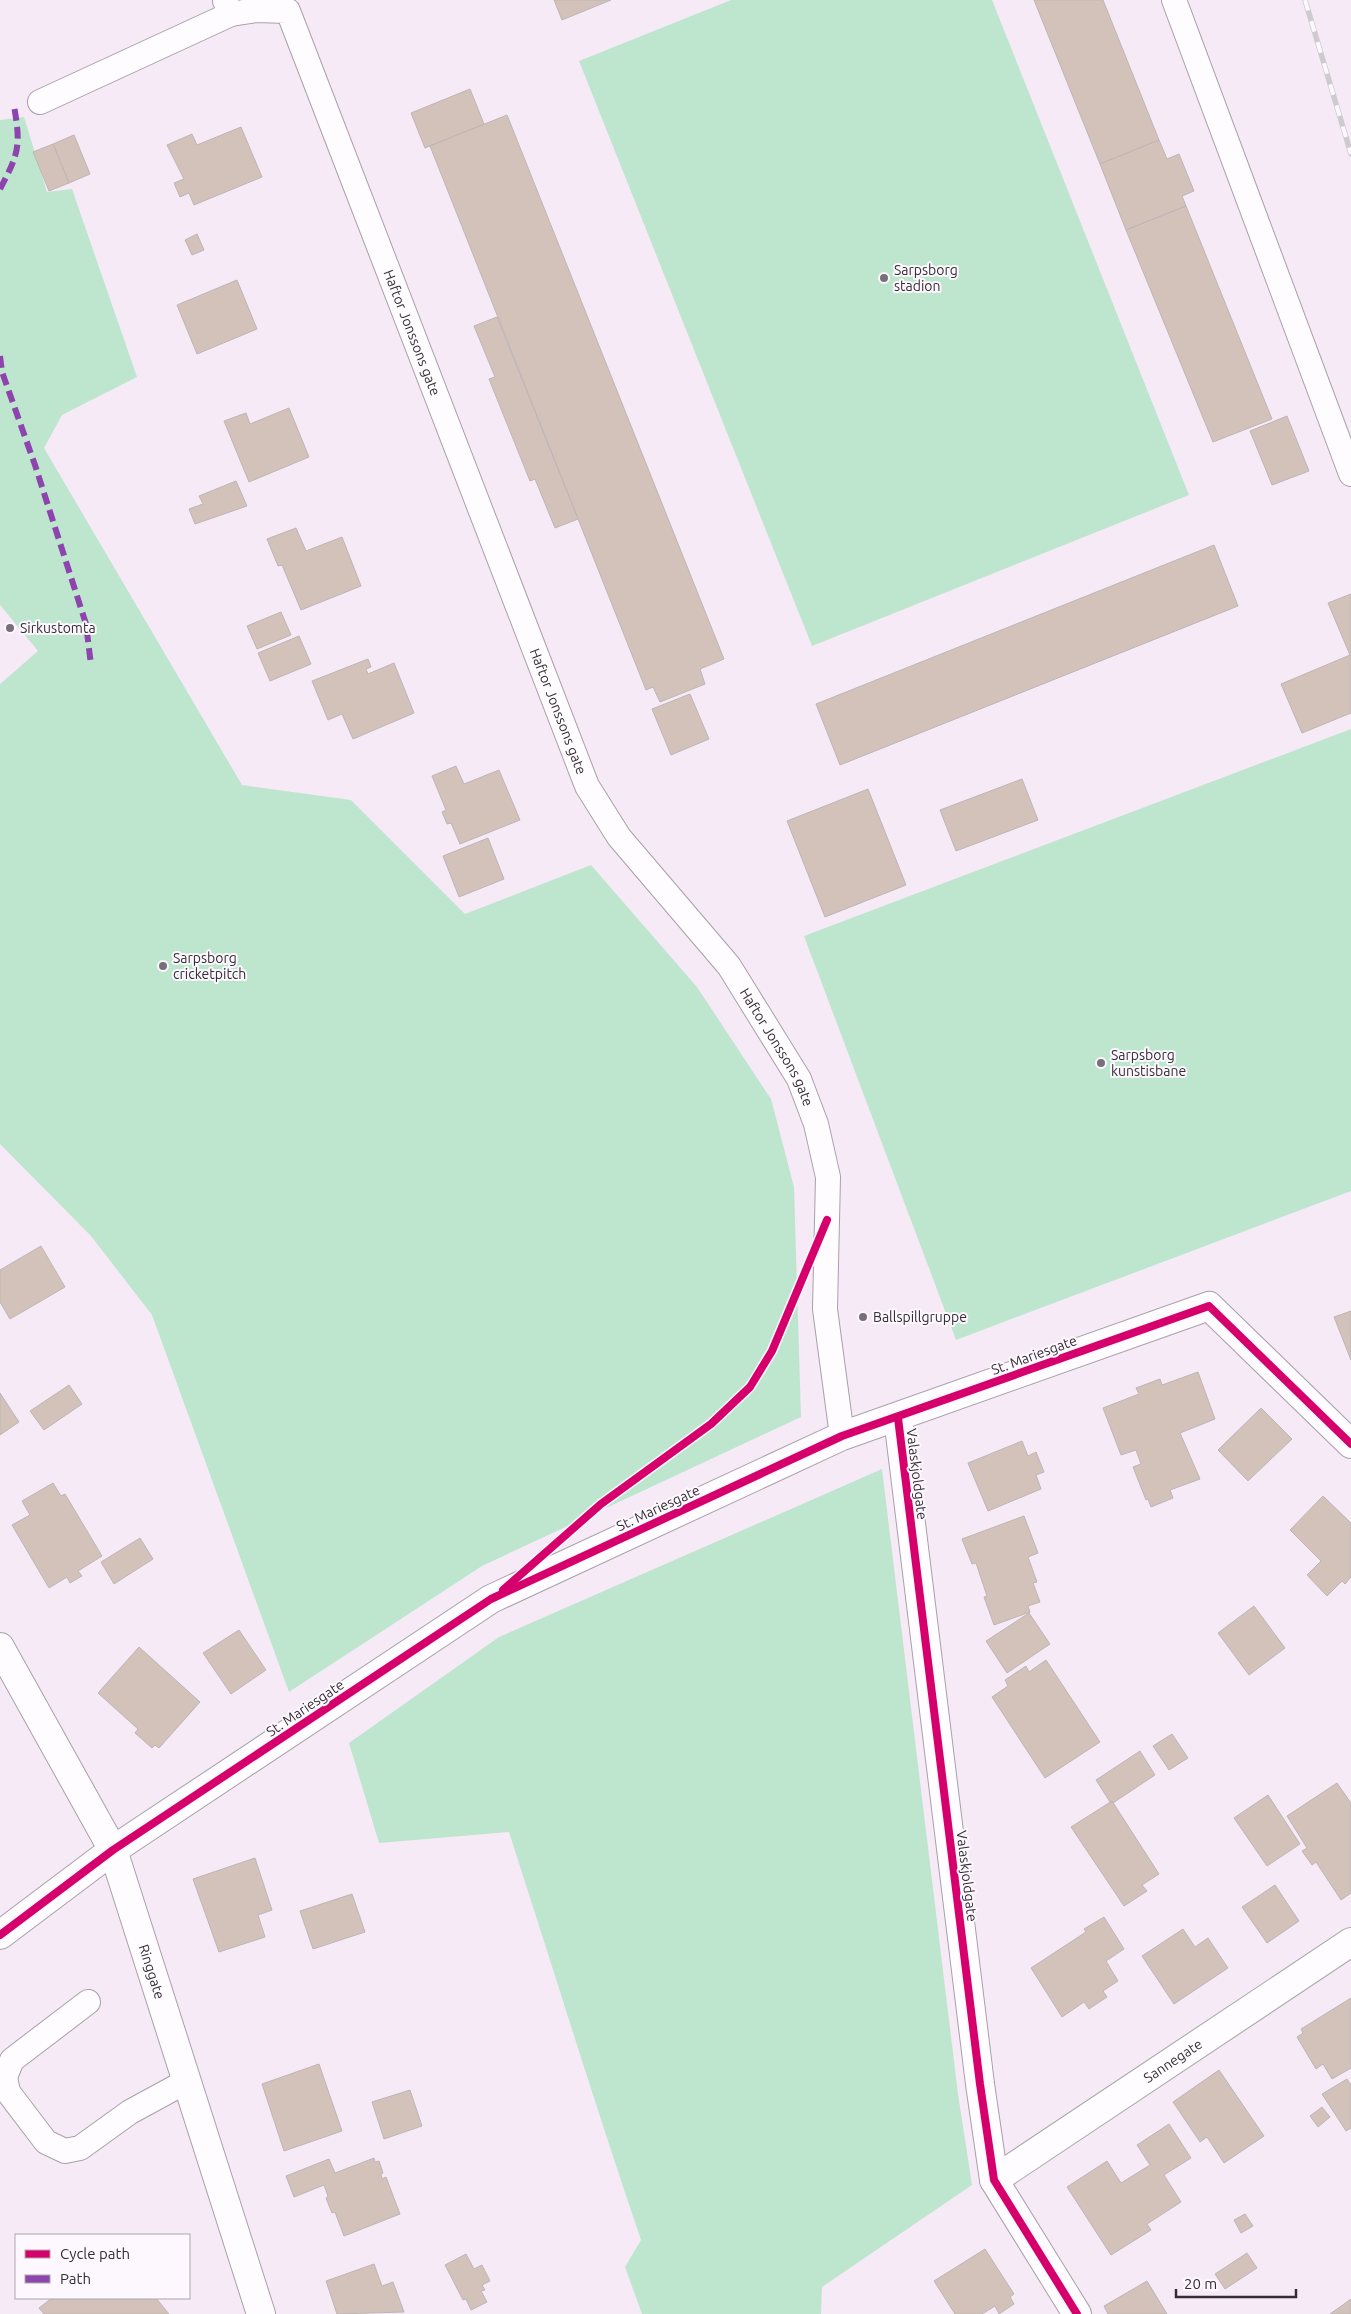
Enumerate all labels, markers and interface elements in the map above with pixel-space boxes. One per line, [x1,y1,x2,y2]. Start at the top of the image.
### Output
place label: Sarpsborg stadion [894,262,958,294]
street label: Haftor Jonssons gate [381,267,444,398]
marker: Sarpsborg stadion [878,272,890,284]
place label: Sirkustomta [20,620,96,636]
marker: Sirkustomta [4,622,16,634]
street label: Haftor Jonssons gate [527,646,590,777]
place label: Sarpsborg cricketpitch [173,950,246,982]
marker: Sarpsborg cricketpitch [157,960,169,972]
street label: Haftor Jonssons gate [737,985,816,1108]
place label: Sarpsborg kunstisbane [1111,1047,1186,1079]
marker: Sarpsborg kunstisbane [1095,1057,1107,1069]
place label: Ballspillgruppe [873,1309,967,1325]
marker: Ballspillgruppe [857,1311,869,1323]
street label: St. Mariesgate [989,1332,1079,1378]
street label: Valaskjoldgate [903,1427,931,1521]
street label: St. Mariesgate [614,1482,702,1534]
street label: St. Mariesgate [263,1676,347,1740]
street label: Valaskjoldgate [953,1829,981,1923]
street label: Ringgate [136,1942,168,2001]
street label: Sannegate [1141,2036,1205,2086]
legend [15,2234,190,2299]
text: Cycle path [60,2245,130,2262]
scale bar [1176,2266,1296,2298]
text: Path [60,2270,91,2287]
text: 20 m [1184,2275,1217,2292]

